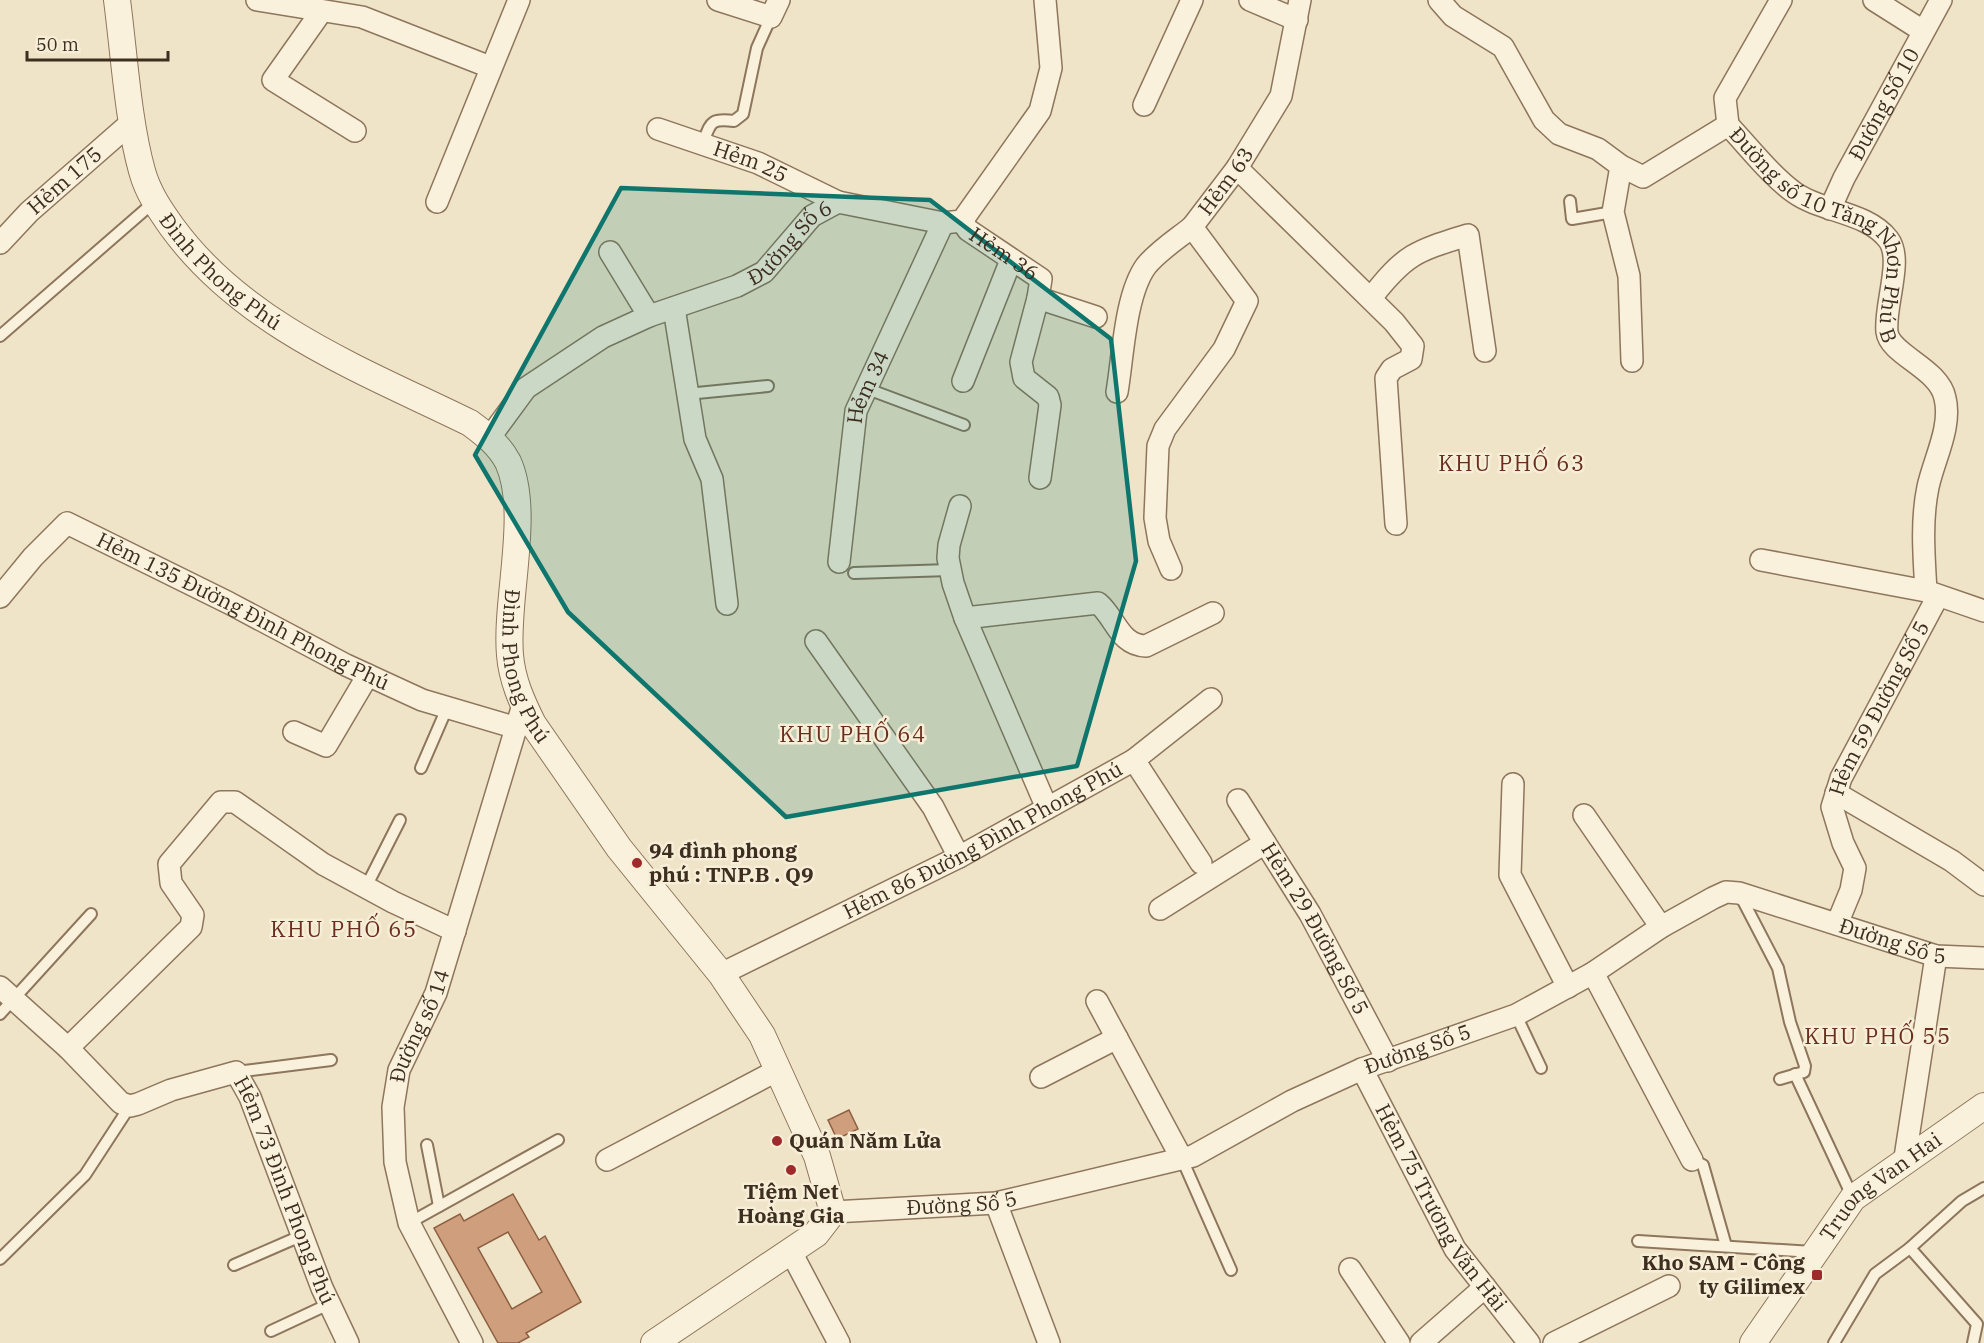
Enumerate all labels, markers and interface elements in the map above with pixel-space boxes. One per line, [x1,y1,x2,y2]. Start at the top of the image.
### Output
scale bar [27,24,168,62]
text: 50 m [36,33,79,56]
street label: Đường Số 10 [1841,43,1925,165]
street label: Đường số 10 Tăng Nhơn Phú B [1724,120,1909,347]
street label: Hẻm 25 [710,134,793,188]
street label: Hẻm 175 [21,140,107,220]
street label: Hẻm 63 [1191,142,1259,221]
street label: Đường Số 6 [742,193,836,291]
street label: Đình Phong Phú [153,207,288,336]
street label: Hẻm 36 [964,220,1045,287]
street label: Hẻm 34 [840,346,895,425]
district label: KHU PHỐ 63 [1438,446,1586,477]
street label: Hẻm 135 Đường Đình Phong Phú [92,525,394,696]
street label: Đình Phong Phú [496,588,557,748]
street label: Hẻm 59 Đường Số 5 [1821,616,1935,799]
district label: KHU PHỐ 64 [779,717,927,748]
street label: Hẻm 86 Đường Đình Phong Phú [838,754,1127,925]
place label: 94 đình phong phú : TNP.B . Q9 [649,836,814,888]
street label: Hẻm 29 Đường Số 5 [1255,837,1376,1019]
marker: 94 đình phong phú : TNP.B . Q9 [630,856,644,870]
street label: Đường Số 5 [1836,911,1946,969]
district label: KHU PHỐ 65 [270,912,418,943]
street label: Đường số 14 [382,966,455,1084]
street label: Đường Số 5 [1360,1017,1474,1080]
district label: KHU PHỐ 55 [1804,1019,1952,1050]
street label: Hẻm 73 Đình Phong Phú [228,1071,343,1309]
street label: Hẻm 75 Trương Văn Hải [1369,1099,1514,1317]
street label: Truong Van Hai [1813,1125,1947,1246]
place label: Quán Năm Lửa [789,1126,941,1154]
marker: Quán Năm Lửa [770,1134,784,1148]
marker: Tiệm Net Hoàng Gia [784,1163,798,1177]
place label: Tiệm Net Hoàng Gia [737,1177,845,1229]
street label: Đường Số 5 [905,1183,1020,1221]
place label: Kho SAM - Công ty Gilimex [1642,1248,1806,1300]
marker: Kho SAM - Công ty Gilimex [1810,1268,1824,1282]

